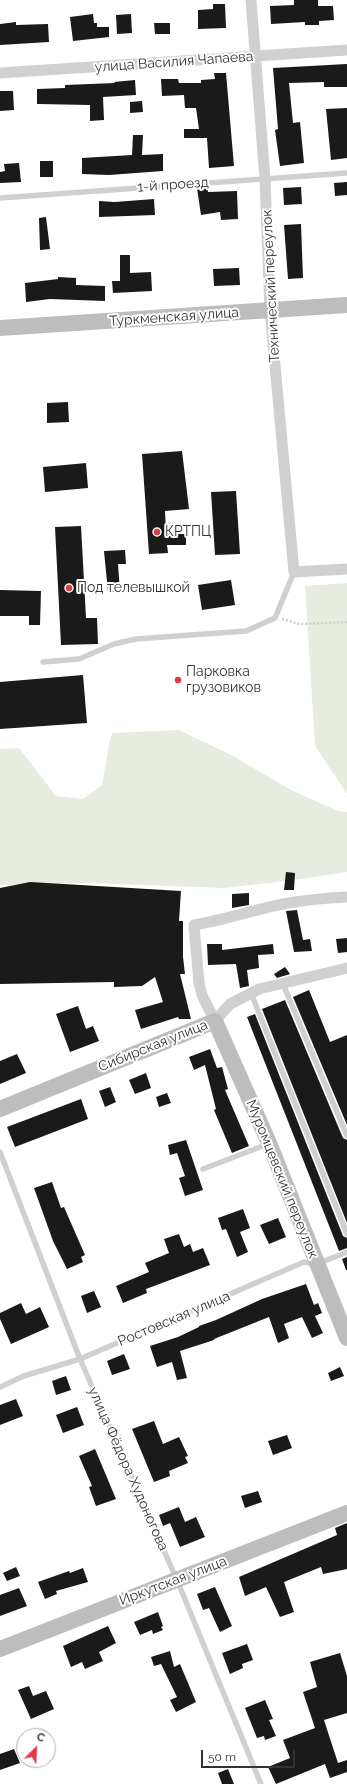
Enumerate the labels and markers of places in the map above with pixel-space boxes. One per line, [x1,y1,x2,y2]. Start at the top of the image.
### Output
place label: КРТПЦ [165,524,211,540]
marker: КРТПЦ [152,527,162,537]
place label: Под телевышкой [77,580,190,596]
marker: Под телевышкой [64,583,74,593]
place label: Парковка грузовиков [186,664,261,696]
marker: Парковка грузовиков [173,675,183,685]

